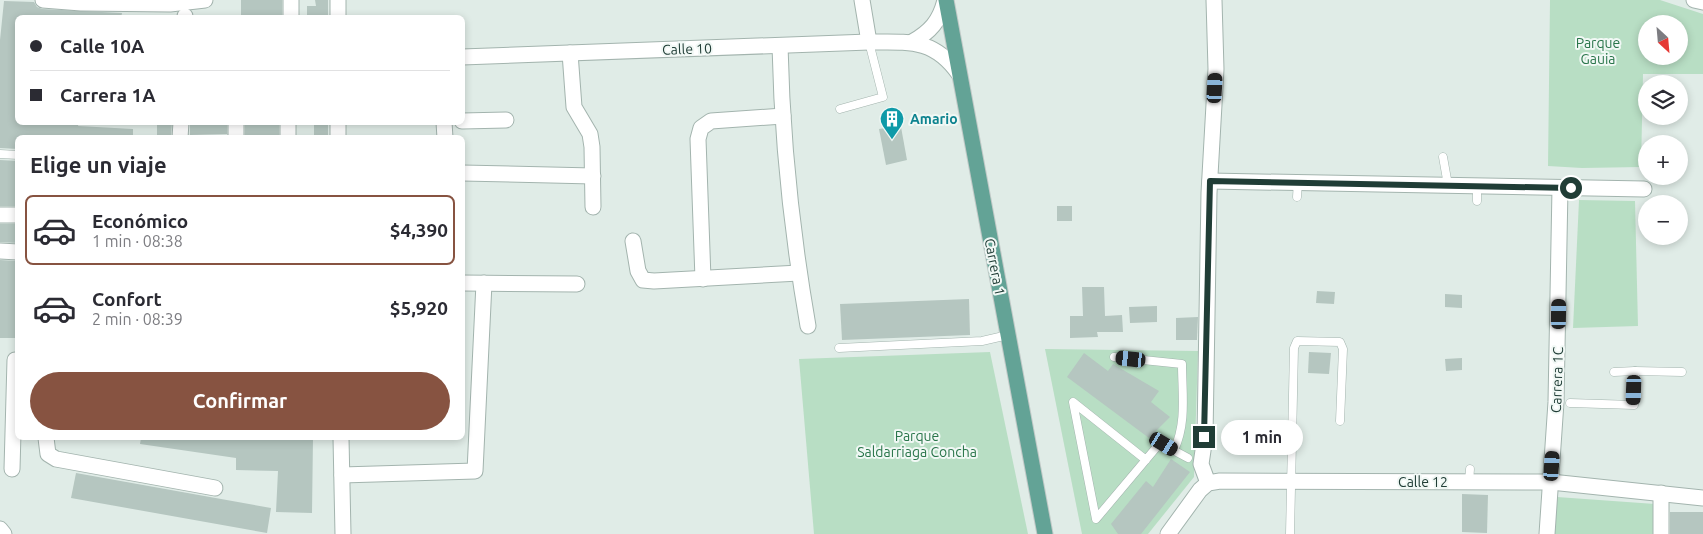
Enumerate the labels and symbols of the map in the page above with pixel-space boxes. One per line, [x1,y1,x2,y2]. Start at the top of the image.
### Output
north arrow [1638,15,1688,65]
park label: Parque Gauia [1576,35,1620,67]
street label: Calle 10 [662,40,712,58]
car [1206,73,1223,103]
building icon: Amario [879,106,905,140]
place label: Amario [910,111,958,127]
route start [1560,177,1582,199]
street label: Carrera 1 [982,237,1008,297]
car [1551,299,1566,329]
street label: Carrera 1C [1548,346,1566,413]
car [1115,350,1146,368]
car [1625,375,1642,405]
callout: 1 min [1222,420,1304,454]
route end [1193,426,1215,448]
park label: Parque Saldarriaga Concha [857,428,977,460]
car [1147,430,1180,458]
car [1543,451,1560,481]
street label: Calle 12 [1398,474,1448,490]

